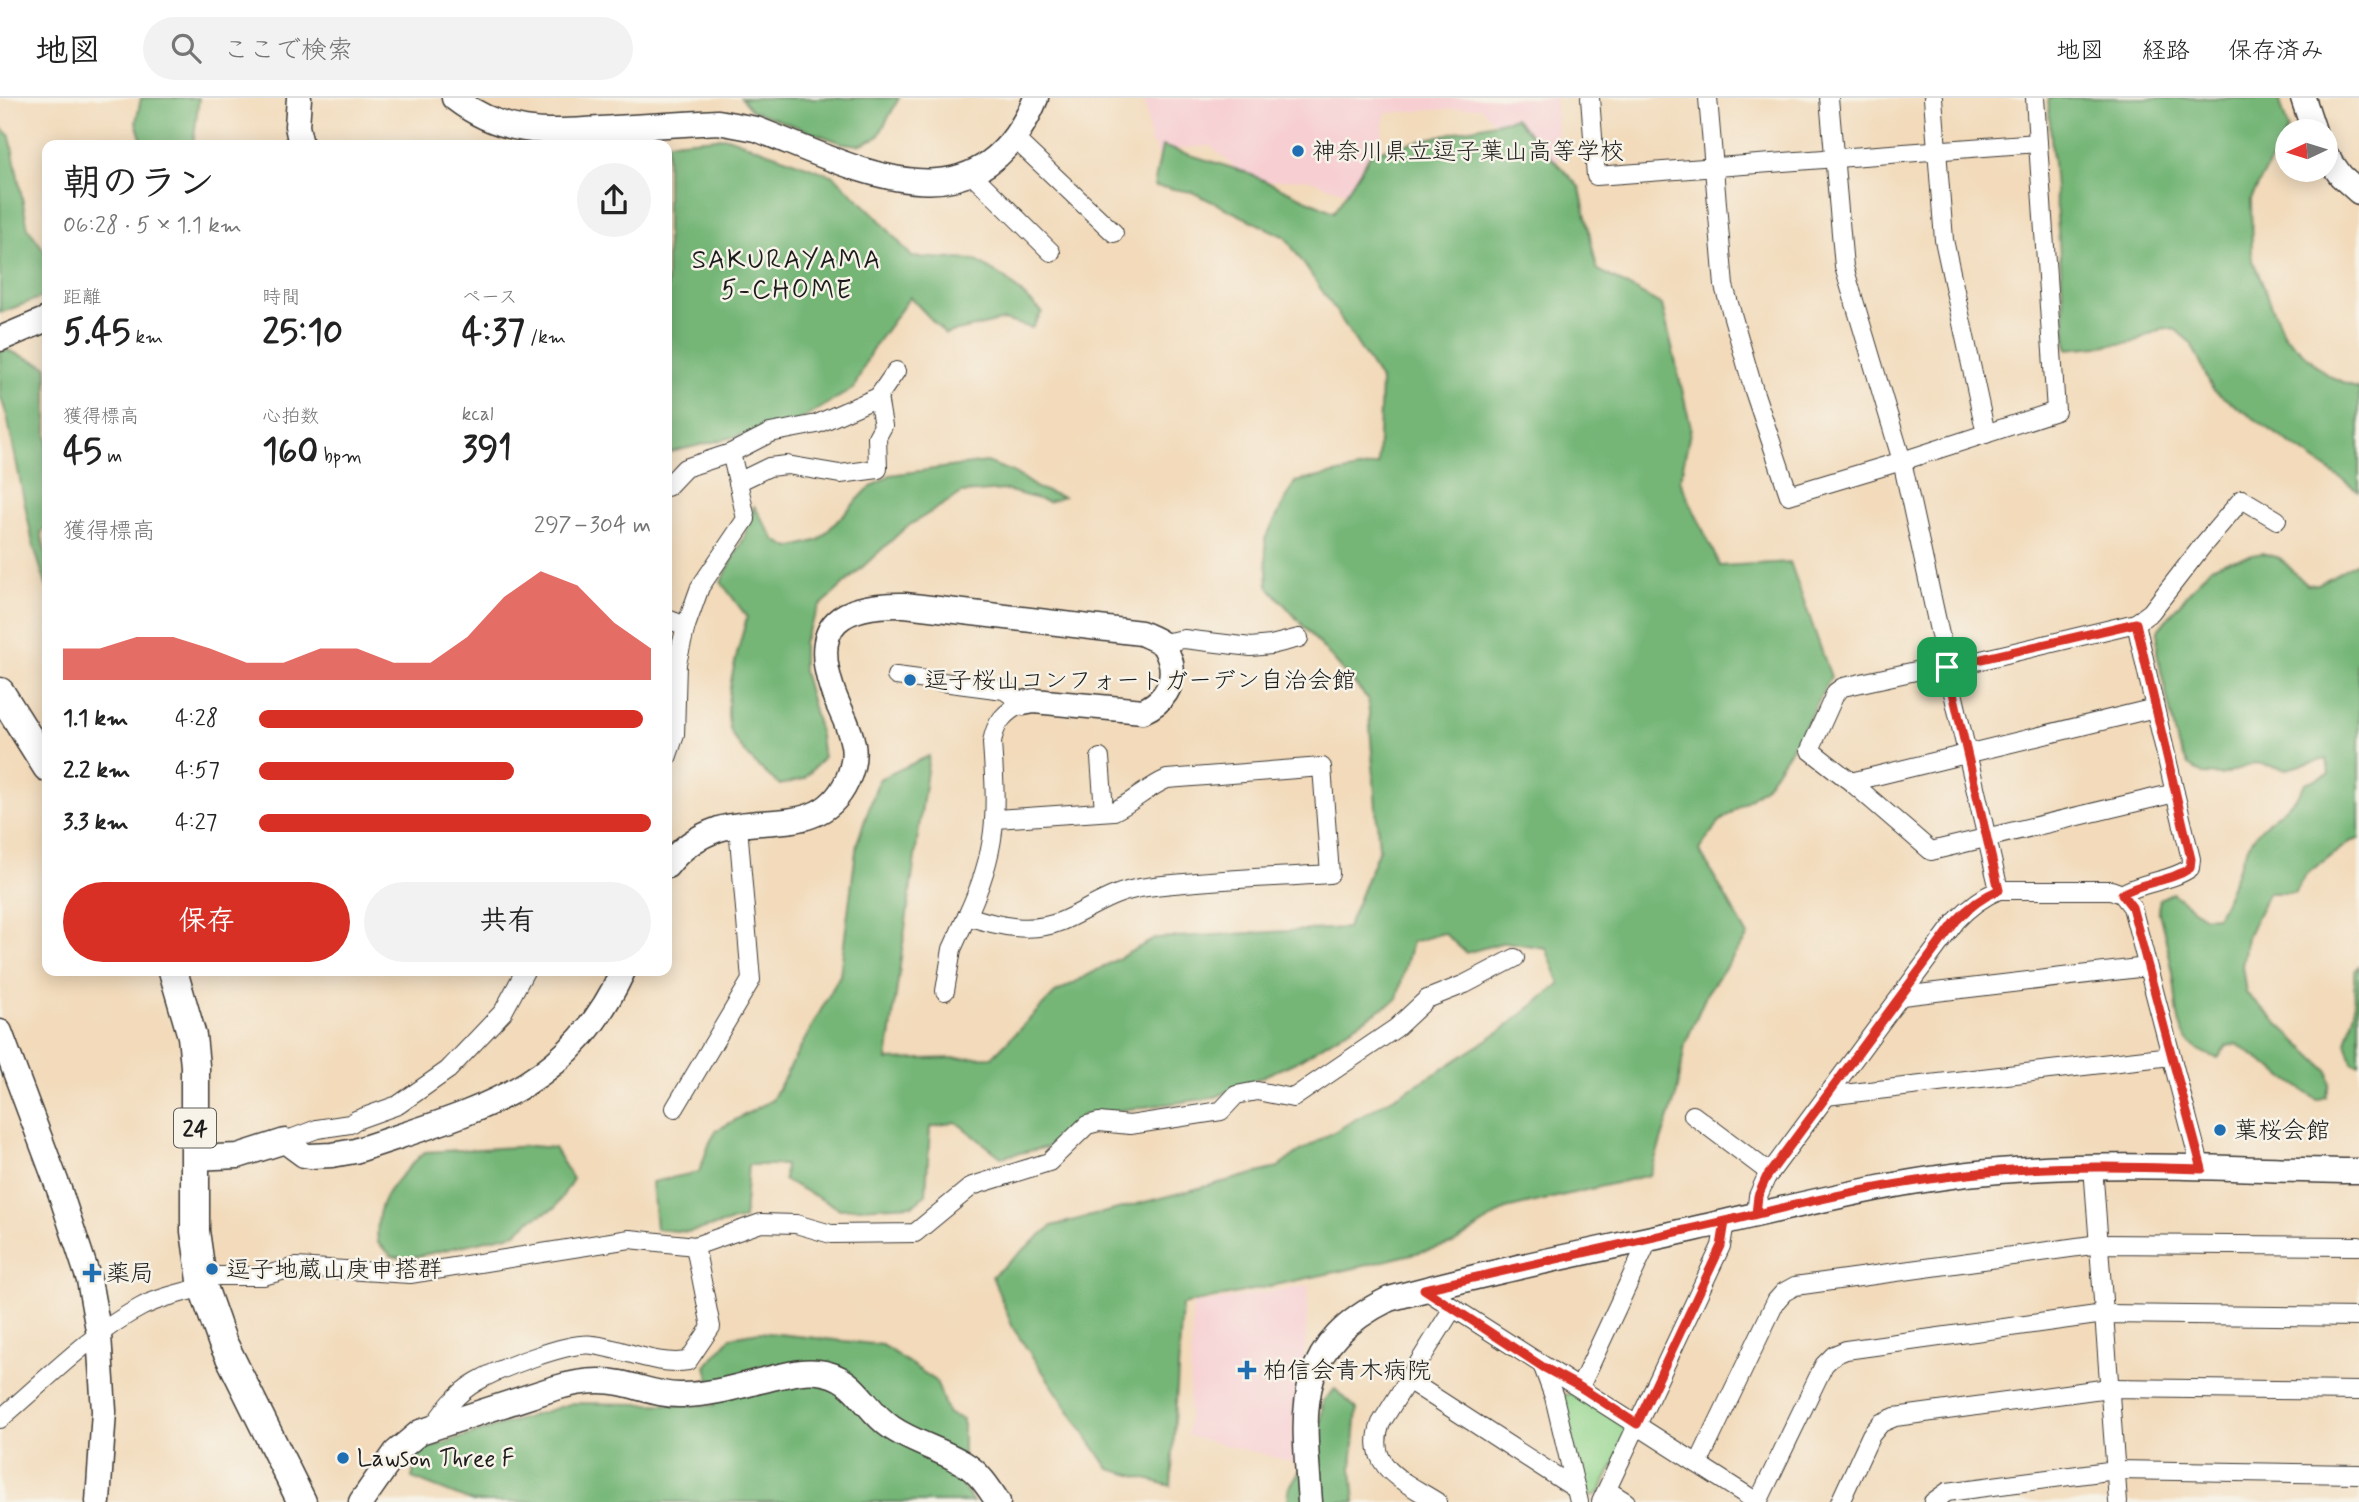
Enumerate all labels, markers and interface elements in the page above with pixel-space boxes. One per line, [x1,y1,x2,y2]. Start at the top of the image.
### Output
search box [143,17,633,80]
icon: search [167,29,205,67]
text: 地図 [35,30,101,74]
text: ここで検索 [223,34,353,68]
text: 地図 [2056,36,2104,67]
text: 経路 [2142,36,2190,67]
text: 保存済み [2228,36,2324,67]
north arrow [2275,119,2338,182]
map controls [2275,119,2338,182]
place label: 神奈川県立逗子葉山高等学校 [1312,137,1624,168]
marker: 神奈川県立逗子葉山高等学校 [1290,143,1306,159]
text: 朝のラン [63,160,215,209]
button: share [577,163,651,237]
text: 06:28 · 5 × 1.1 km [63,211,242,241]
district label: SAKURAYAMA 5-CHOME [692,244,882,308]
text: 距離 [63,285,101,310]
text: 時間 [262,285,300,310]
text: ペース [462,285,518,310]
text: 5.45 [63,310,130,356]
text: 25:10 [262,310,343,356]
text: 4:37 [462,310,525,356]
text: km [130,325,163,350]
text: /km [525,325,566,350]
text: kcal [462,402,494,427]
text: 獲得標高 [63,404,139,429]
text: 心拍数 [262,404,319,429]
text: 391 [462,427,512,473]
text: 45 [63,429,102,475]
text: 160 [262,429,318,475]
text: m [102,444,122,469]
text: bpm [318,444,362,469]
text: 297–304 m [534,511,651,541]
text: 獲得標高 [63,517,155,547]
pin [1917,637,1977,697]
icon: arrive [1928,648,1966,686]
place label: 逗子桜山コンフォートガーデン自治会館 [924,666,1356,697]
marker: 逗子桜山コンフォートガーデン自治会館 [902,672,918,688]
text: 1.1 km [63,704,128,734]
text: 4:28 [175,704,218,734]
text: 2.2 km [63,756,130,786]
text: 4:57 [175,756,220,786]
text: 3.3 km [63,808,128,838]
text: 4:27 [175,808,217,838]
button: 保存 [63,882,350,962]
button: 共有 [364,882,651,962]
road number: 24 [174,1108,216,1148]
place label: 葉桜会館 [2234,1116,2330,1147]
marker: 葉桜会館 [2212,1122,2228,1138]
place label: 逗子地蔵山庚申搭群 [226,1255,442,1286]
place label: 薬局 [106,1259,154,1290]
marker: 逗子地蔵山庚申搭群 [204,1261,220,1277]
marker: 薬局 [84,1265,100,1281]
place label: 柏信会青木病院 [1263,1356,1431,1387]
marker: 柏信会青木病院 [1237,1360,1257,1380]
place label: Lawson Three F [357,1444,515,1475]
marker: Lawson Three F [335,1450,351,1466]

